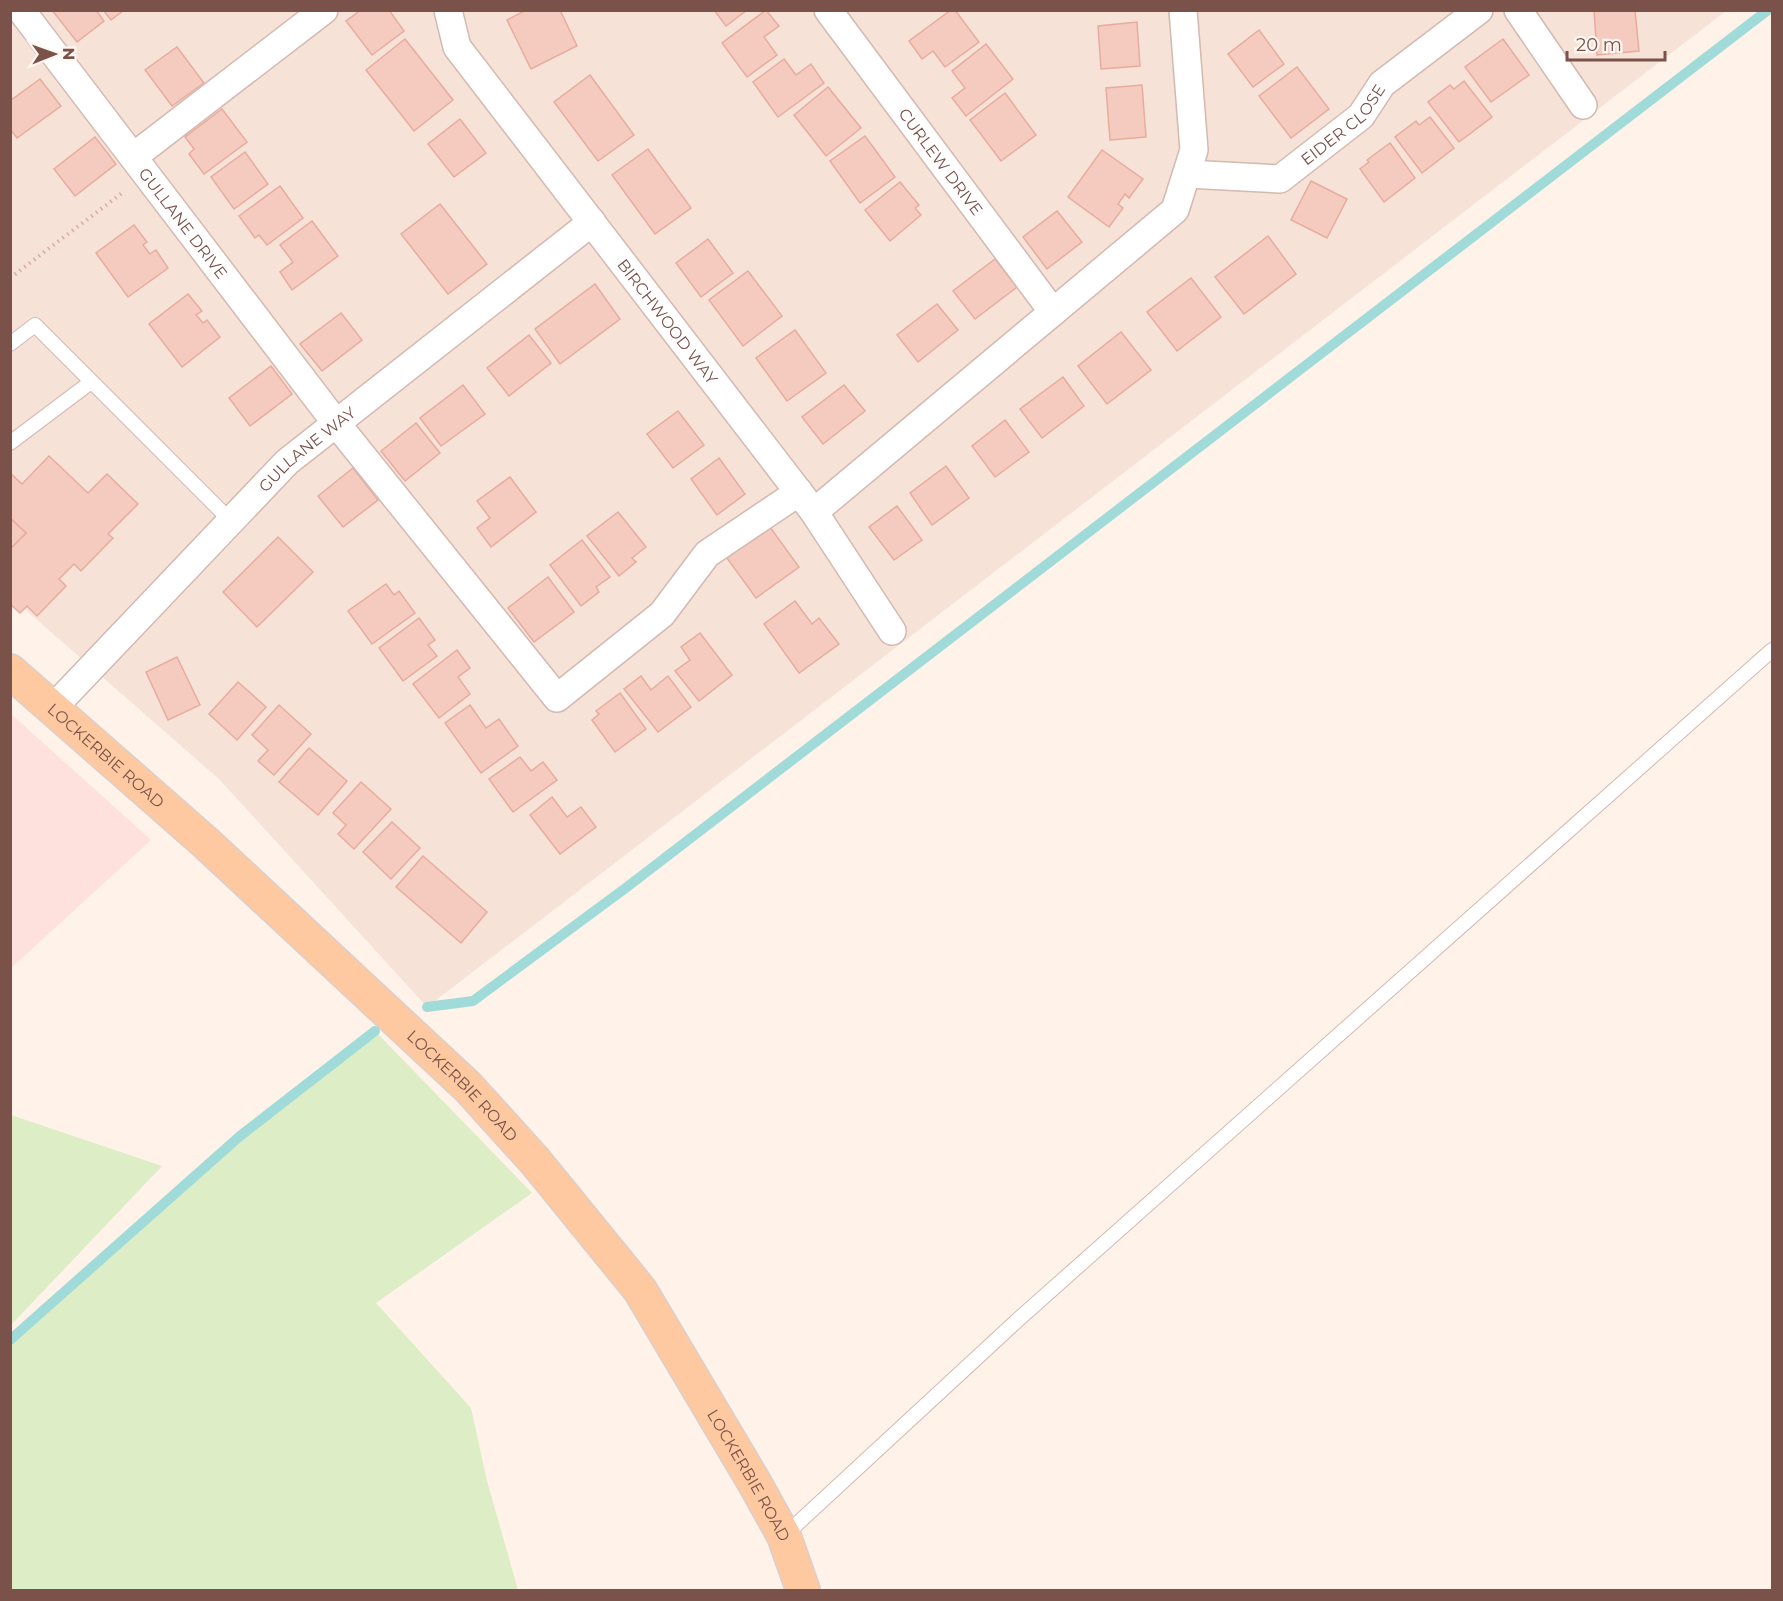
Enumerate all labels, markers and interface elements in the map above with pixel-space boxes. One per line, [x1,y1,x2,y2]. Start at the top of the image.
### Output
north arrow [24,24,84,84]
scale bar [1567,24,1664,62]
text: 20 m [1576,34,1622,56]
text: N [59,47,78,60]
street label: EIDER CLOSE [1297,81,1389,169]
street label: CURLEW DRIVE [894,105,987,219]
street label: GULLANE DRIVE [135,164,231,282]
street label: BIRCHWOOD WAY [613,255,722,389]
street label: GULLANE WAY [255,402,360,496]
street label: LOCKERBIE ROAD [44,699,168,812]
street label: LOCKERBIE ROAD [403,1026,521,1145]
street label: LOCKERBIE ROAD [703,1406,794,1545]

